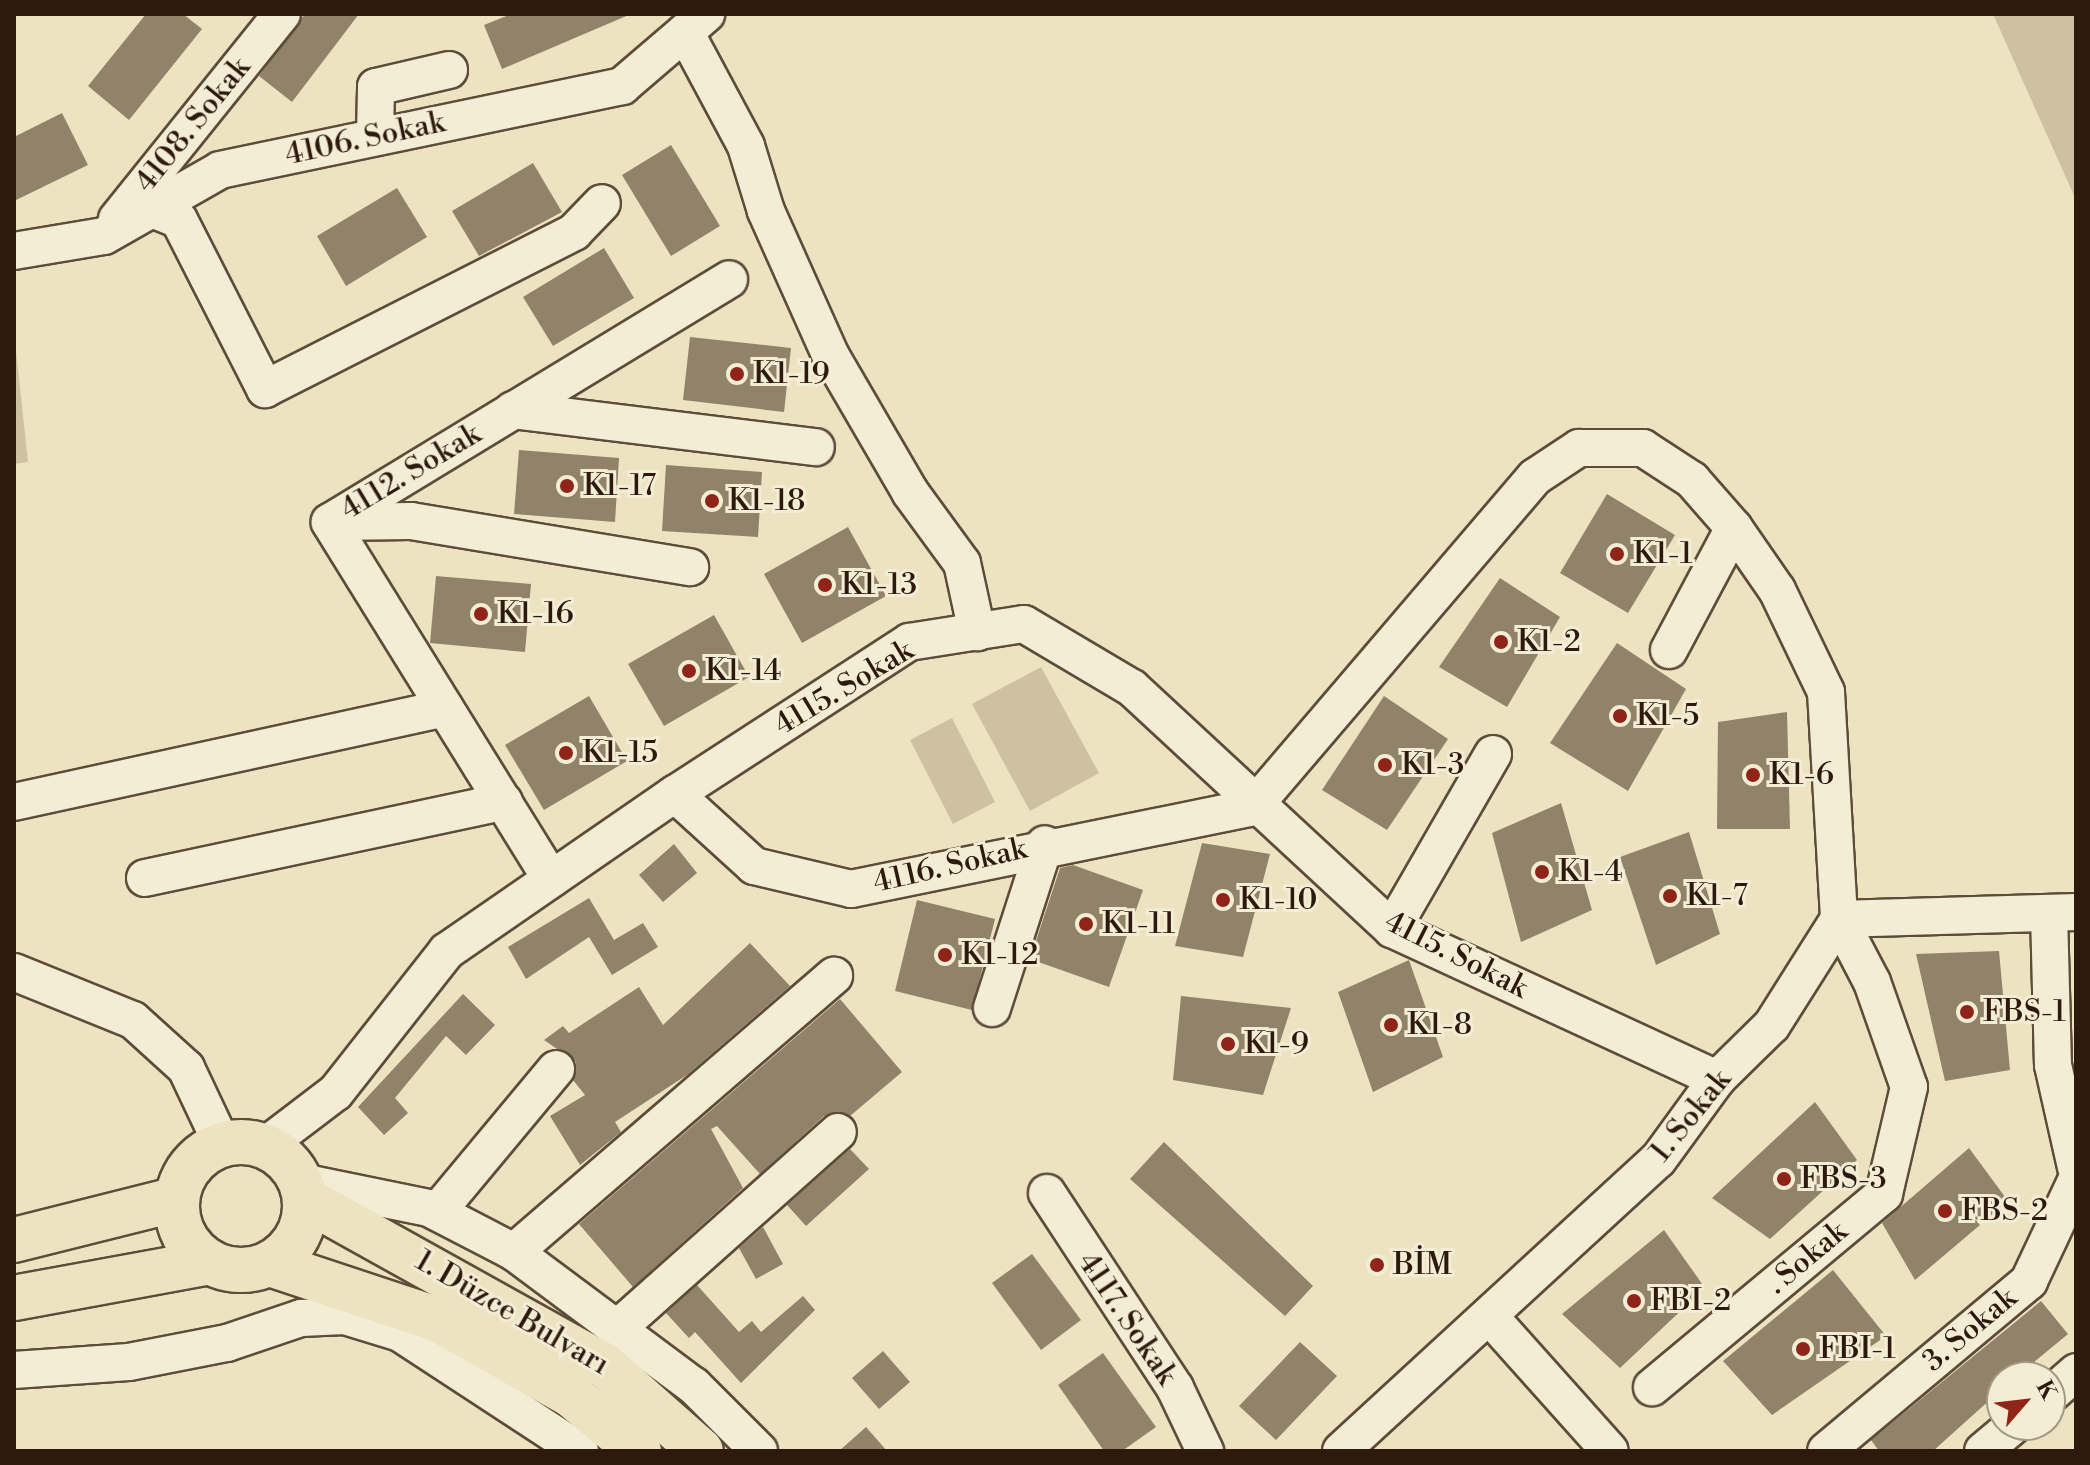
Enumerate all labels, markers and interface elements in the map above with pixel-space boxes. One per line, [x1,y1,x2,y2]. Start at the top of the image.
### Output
street label: 4108. Sokak [128,50,258,200]
street label: 4106. Sokak [282,105,448,173]
place label: K1-19 [753,356,830,392]
marker: K1-19 [728,365,746,383]
street label: 4112. Sokak [334,416,488,528]
place label: K1-17 [583,468,656,504]
marker: K1-17 [558,477,576,495]
place label: K1-18 [728,483,805,519]
marker: K1-18 [703,492,721,510]
place label: K1-1 [1633,536,1693,572]
marker: K1-1 [1608,545,1626,563]
place label: K1-13 [841,567,917,603]
marker: K1-13 [816,576,834,594]
place label: K1-16 [497,596,574,632]
marker: K1-16 [472,605,490,623]
place label: K1-2 [1517,624,1581,660]
street label: 4115. Sokak [768,632,920,744]
marker: K1-2 [1492,633,1510,651]
place label: K1-14 [705,653,781,689]
marker: K1-14 [680,662,698,680]
place label: K1-5 [1636,698,1699,734]
marker: K1-5 [1611,707,1629,725]
place label: K1-15 [582,735,658,771]
marker: K1-15 [557,744,575,762]
place label: K1-3 [1401,747,1464,783]
marker: K1-3 [1376,756,1394,774]
place label: K1-6 [1769,757,1834,793]
marker: K1-6 [1744,766,1762,784]
street label: 4116. Sokak [870,831,1030,901]
place label: K1-4 [1558,854,1622,890]
marker: K1-4 [1533,863,1551,881]
place label: K1-7 [1686,878,1748,914]
place label: K1-10 [1239,882,1318,918]
marker: K1-7 [1661,887,1679,905]
marker: K1-10 [1214,891,1232,909]
street label: 4115. Sokak [1378,904,1534,1006]
place label: K1-11 [1102,906,1175,942]
marker: K1-11 [1077,915,1095,933]
place label: K1-12 [961,937,1038,973]
marker: K1-12 [936,946,954,964]
place label: FBS-1 [1983,994,2066,1030]
marker: FBS-1 [1958,1003,1976,1021]
place label: K1-8 [1407,1007,1472,1043]
marker: K1-8 [1382,1016,1400,1034]
place label: K1-9 [1244,1026,1309,1062]
marker: K1-9 [1219,1035,1237,1053]
street label: 1. Sokak [1643,1063,1739,1169]
place label: FBS-3 [1800,1161,1886,1197]
marker: FBS-3 [1775,1170,1793,1188]
place label: FBS-2 [1961,1193,2048,1229]
marker: FBS-2 [1936,1202,1954,1220]
street label: . Sokak [1759,1214,1855,1302]
street label: 1. Düzce Bulvarı [409,1243,615,1383]
street label: 4117. Sokak [1070,1246,1184,1392]
place label: BİM [1393,1247,1452,1283]
marker: BİM [1368,1256,1386,1274]
street label: 3. Sokak [1916,1281,2024,1379]
place label: FBI-2 [1650,1283,1731,1319]
marker: FBI-2 [1625,1292,1643,1310]
place label: FBI-1 [1819,1331,1896,1367]
marker: FBI-1 [1794,1340,1812,1358]
north arrow [1986,1361,2066,1441]
text: K [2030,1376,2062,1405]

